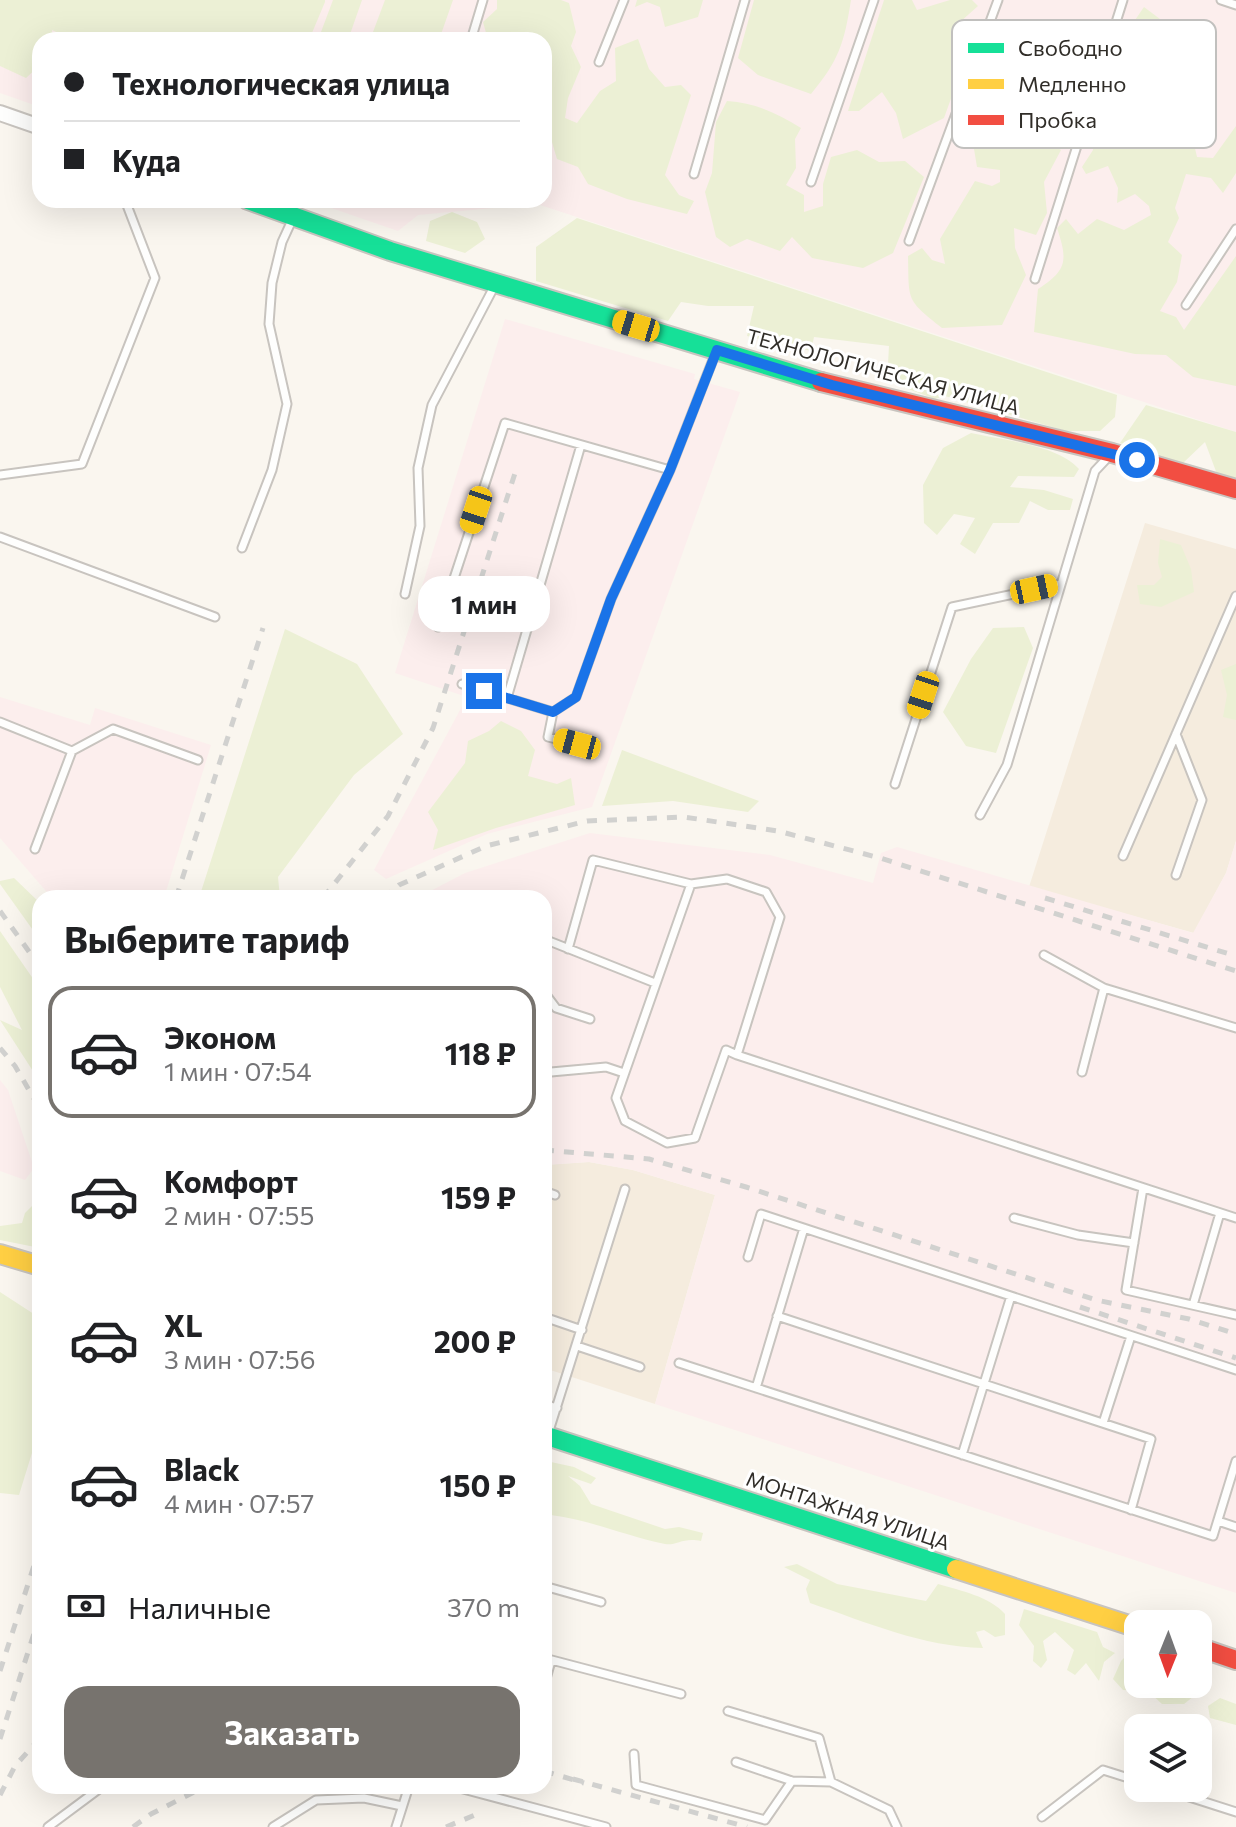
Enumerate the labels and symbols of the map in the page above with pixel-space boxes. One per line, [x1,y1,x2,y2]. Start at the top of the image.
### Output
legend [952,20,1216,148]
text: Свободно [1018,34,1123,61]
text: Медленно [1018,70,1126,97]
text: Пробка [1018,106,1097,133]
car [610,308,662,344]
street label: ТЕХНОЛОГИЧЕСКАЯ УЛИЦА [744,323,1022,419]
route start [1119,442,1155,478]
car [457,483,495,537]
car [1008,572,1060,606]
callout: 1 мин [418,575,550,631]
car [904,668,942,722]
route end [466,673,502,709]
car [551,726,603,762]
street label: МОНТАЖНАЯ УЛИЦА [744,1466,953,1554]
north arrow [1124,1610,1212,1698]

